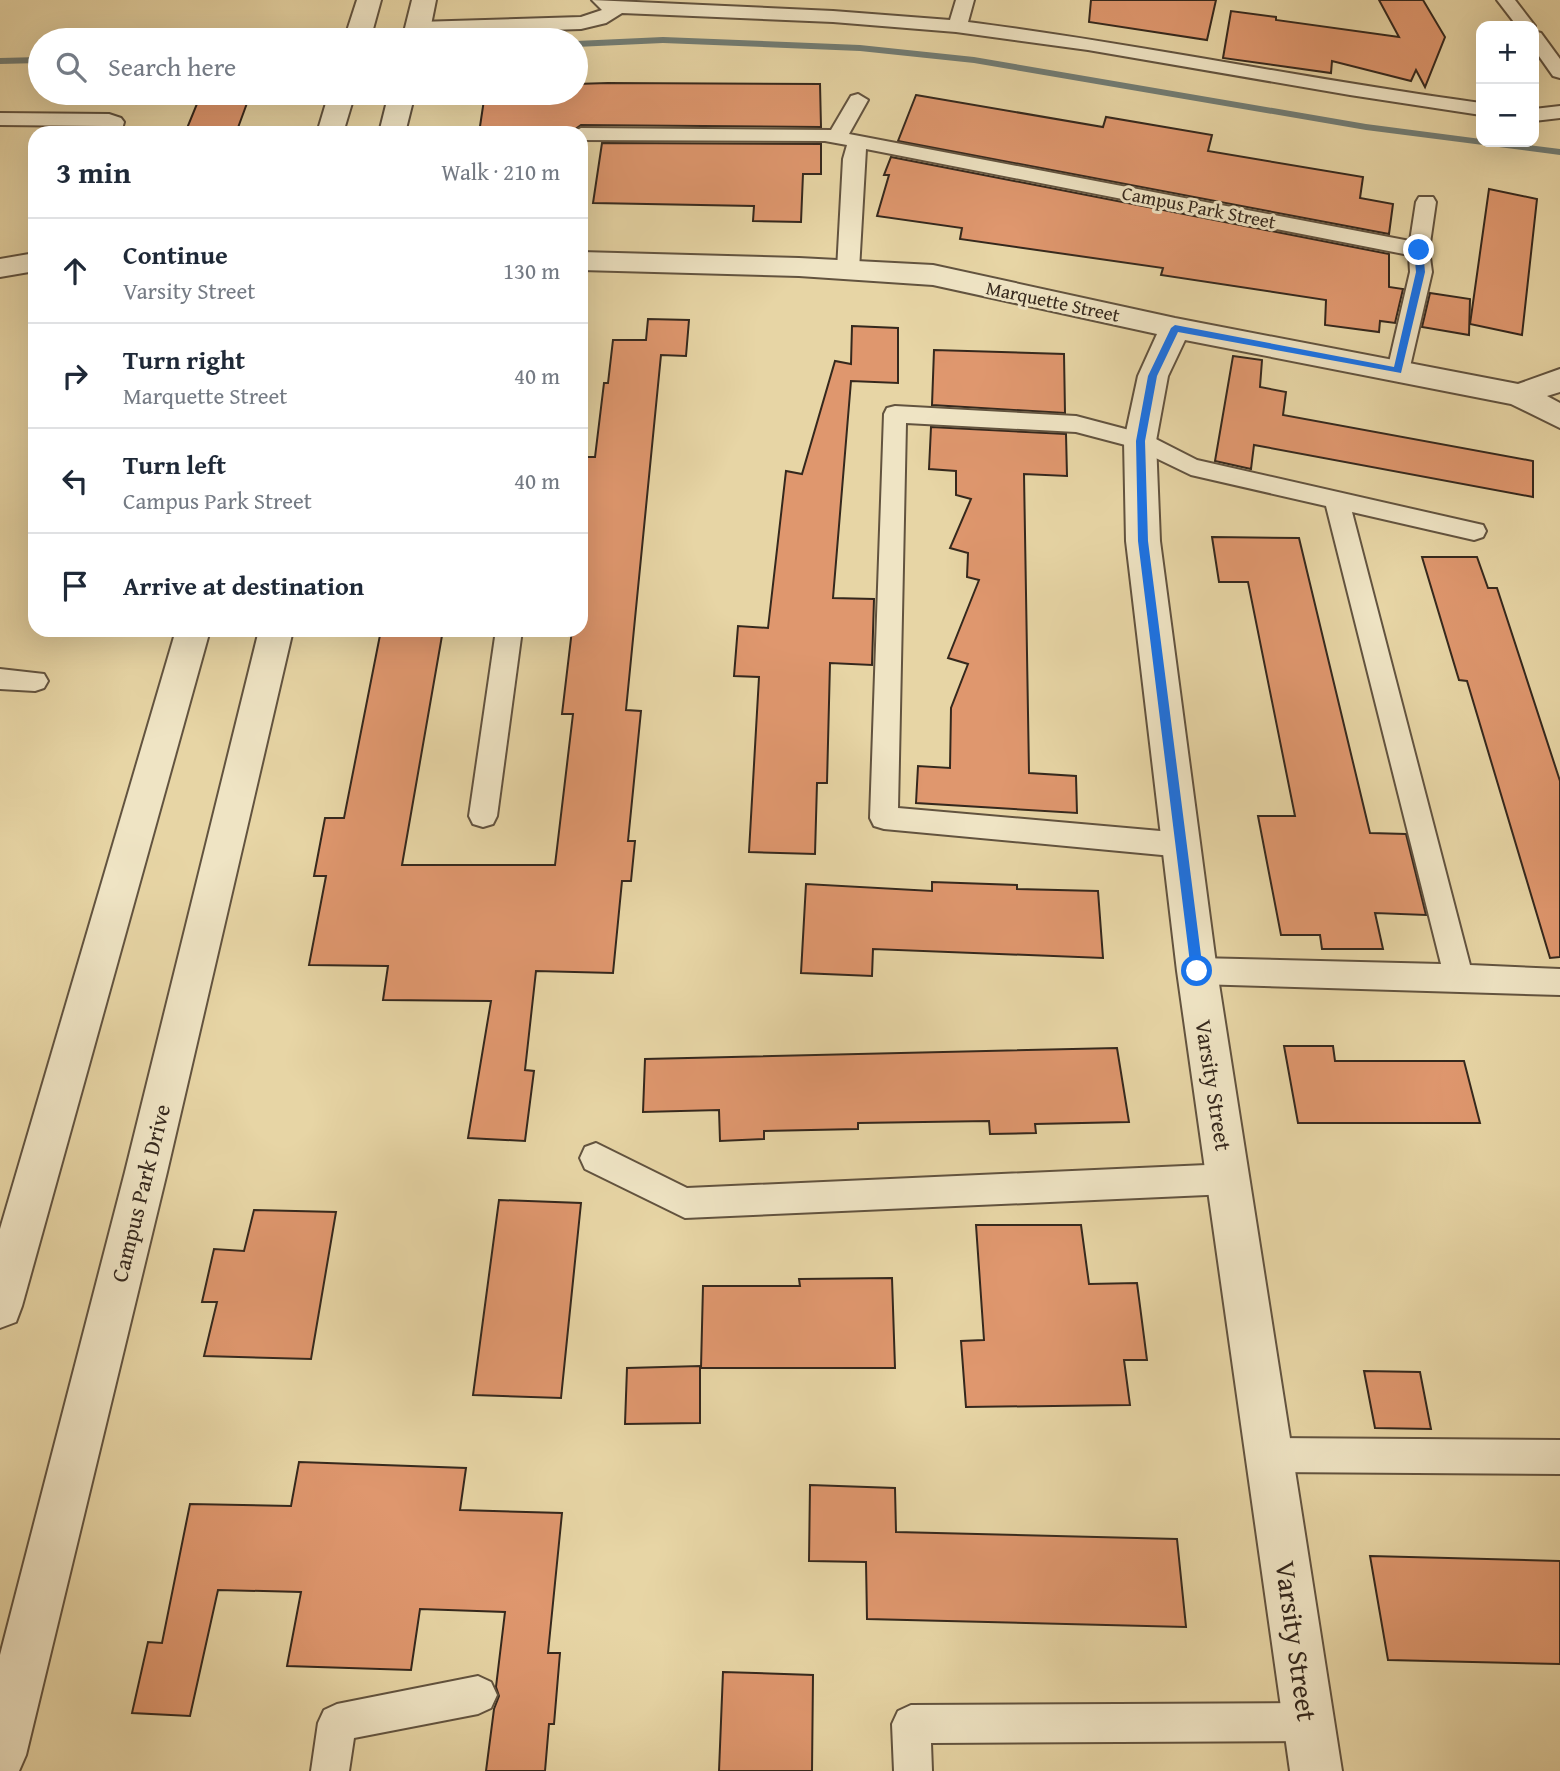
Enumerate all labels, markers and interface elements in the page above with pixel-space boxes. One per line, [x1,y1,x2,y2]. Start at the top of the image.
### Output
map controls [1476,21,1539,147]
button: + [1476,21,1539,84]
search box [28,28,588,105]
text: Search here [108,47,236,86]
icon: search [52,48,90,86]
button: − [1476,84,1539,147]
text: 3 min [56,150,131,194]
text: Walk · 210 m [441,155,560,188]
street label: Campus Park Street [1120,178,1279,236]
route end [1403,234,1434,265]
text: Continue [123,235,228,274]
icon: ahead [56,252,94,290]
text: 130 m [503,254,560,287]
street label: Marquette Street [984,273,1123,329]
text: Varsity Street [123,274,255,307]
text: Turn right [123,340,245,379]
icon: right [56,357,94,395]
text: 40 m [514,359,560,392]
text: Marquette Street [123,379,287,412]
text: Turn left [123,445,226,484]
icon: left [56,462,94,500]
text: 40 m [514,464,560,497]
text: Campus Park Street [123,484,312,517]
text: Arrive at destination [123,566,364,605]
icon: arrive [56,567,94,605]
route start [1181,955,1212,986]
street label: Varsity Street [1187,1017,1241,1153]
street label: Campus Park Drive [102,1101,178,1285]
street label: Varsity Street [1265,1558,1329,1724]

